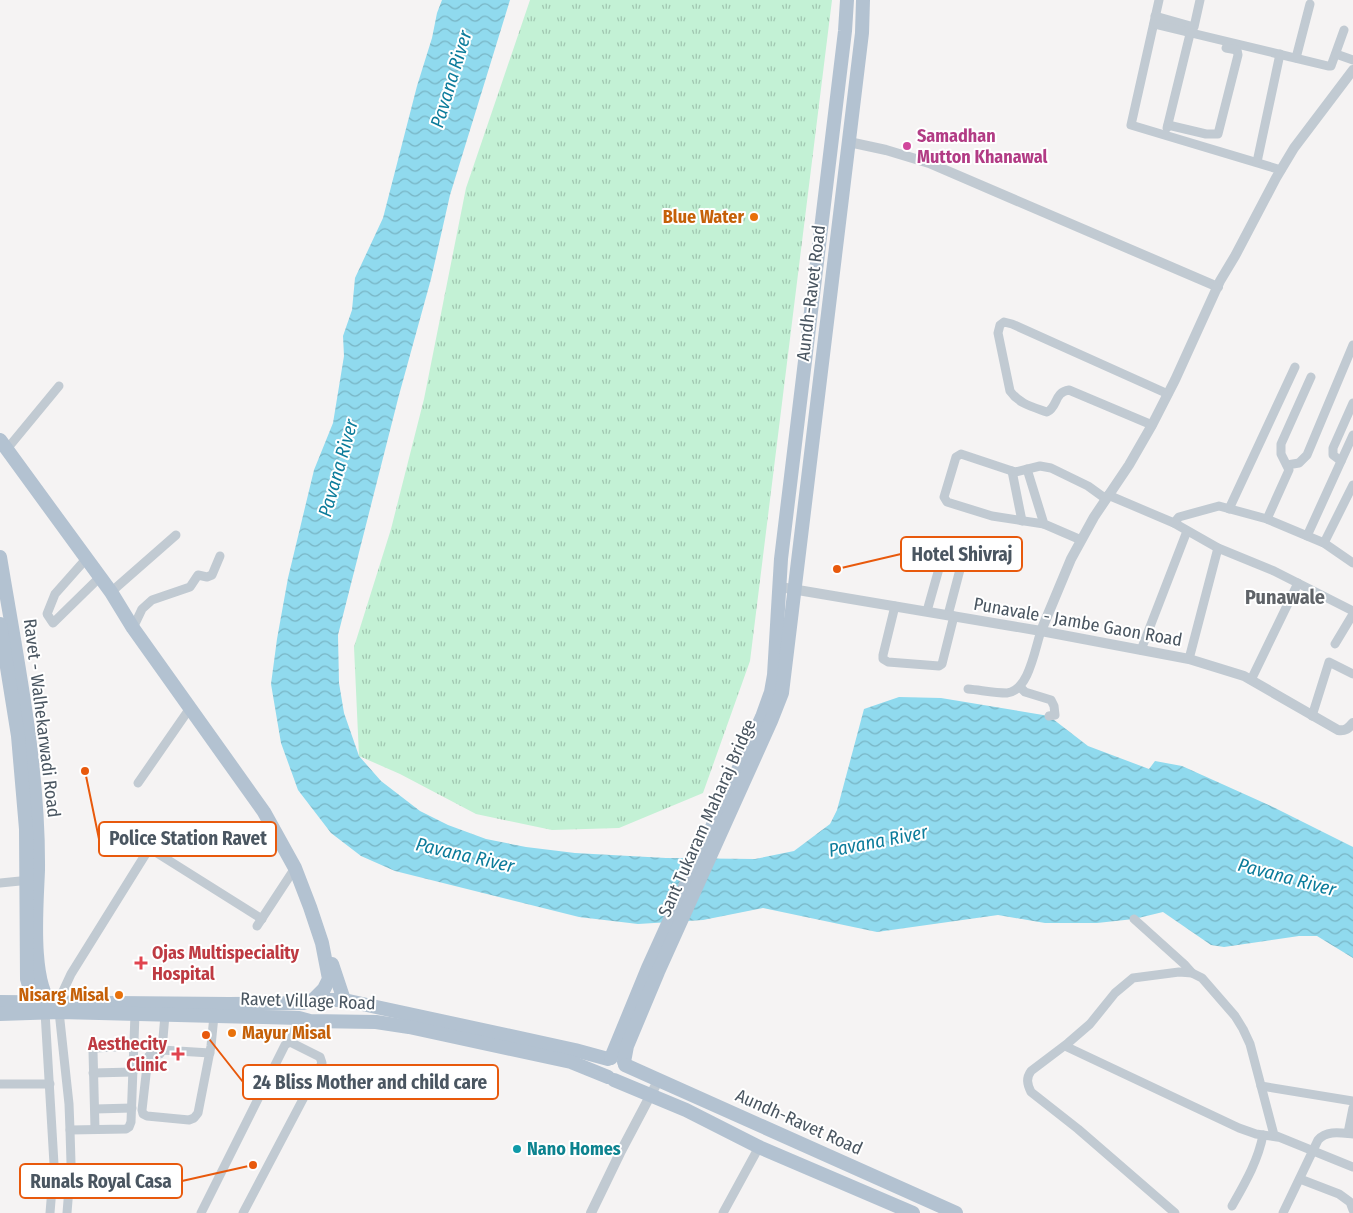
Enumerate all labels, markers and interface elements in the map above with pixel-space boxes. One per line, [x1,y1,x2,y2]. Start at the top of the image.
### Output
water label: Pavana River [425,26,477,130]
place label: Samadhan Mutton Khanawal [917,125,1047,168]
marker: Samadhan Mutton Khanawal [901,140,913,152]
place label: Blue Water [663,206,744,228]
marker: Blue Water [748,211,760,223]
street label: Aundh-Ravet Road [792,224,830,362]
water label: Pavana River [313,415,363,519]
callout: Hotel Shivraj [901,537,1022,571]
text: Hotel Shivraj [912,543,1013,566]
district label: Punawale [1245,585,1325,609]
street label: Punavale - Jambe Gaon Road [972,593,1184,651]
street label: Ravet - Walhekarwadi Road [19,617,65,819]
street label: Sant Tukaram Maharaj Bridge [653,716,761,920]
water label: Pavana River [827,820,931,862]
callout: Police Station Ravet [99,822,276,856]
text: Police Station Ravet [109,827,267,850]
water label: Pavana River [414,833,518,878]
water label: Pavana River [1236,853,1340,901]
place label: Ojas Multispeciality Hospital [152,942,300,985]
marker: Ojas Multispeciality Hospital [134,956,148,970]
place label: Nisarg Misal [19,984,109,1006]
street label: Ravet Village Road [240,988,376,1014]
marker: Nisarg Misal [113,989,125,1001]
place label: Mayur Misal [242,1022,331,1044]
marker: Mayur Misal [226,1027,238,1039]
place label: Aesthecity Clinic [87,1033,167,1076]
marker: Aesthecity Clinic [171,1047,185,1061]
callout: 24 Bliss Mother and child care [243,1065,498,1099]
text: 24 Bliss Mother and child care [252,1071,487,1094]
street label: Aundh-Ravet Road [732,1084,866,1160]
place label: Nano Homes [527,1138,621,1160]
marker: Nano Homes [511,1143,523,1155]
callout: Runals Royal Casa [20,1164,182,1198]
text: Runals Royal Casa [30,1170,172,1193]

